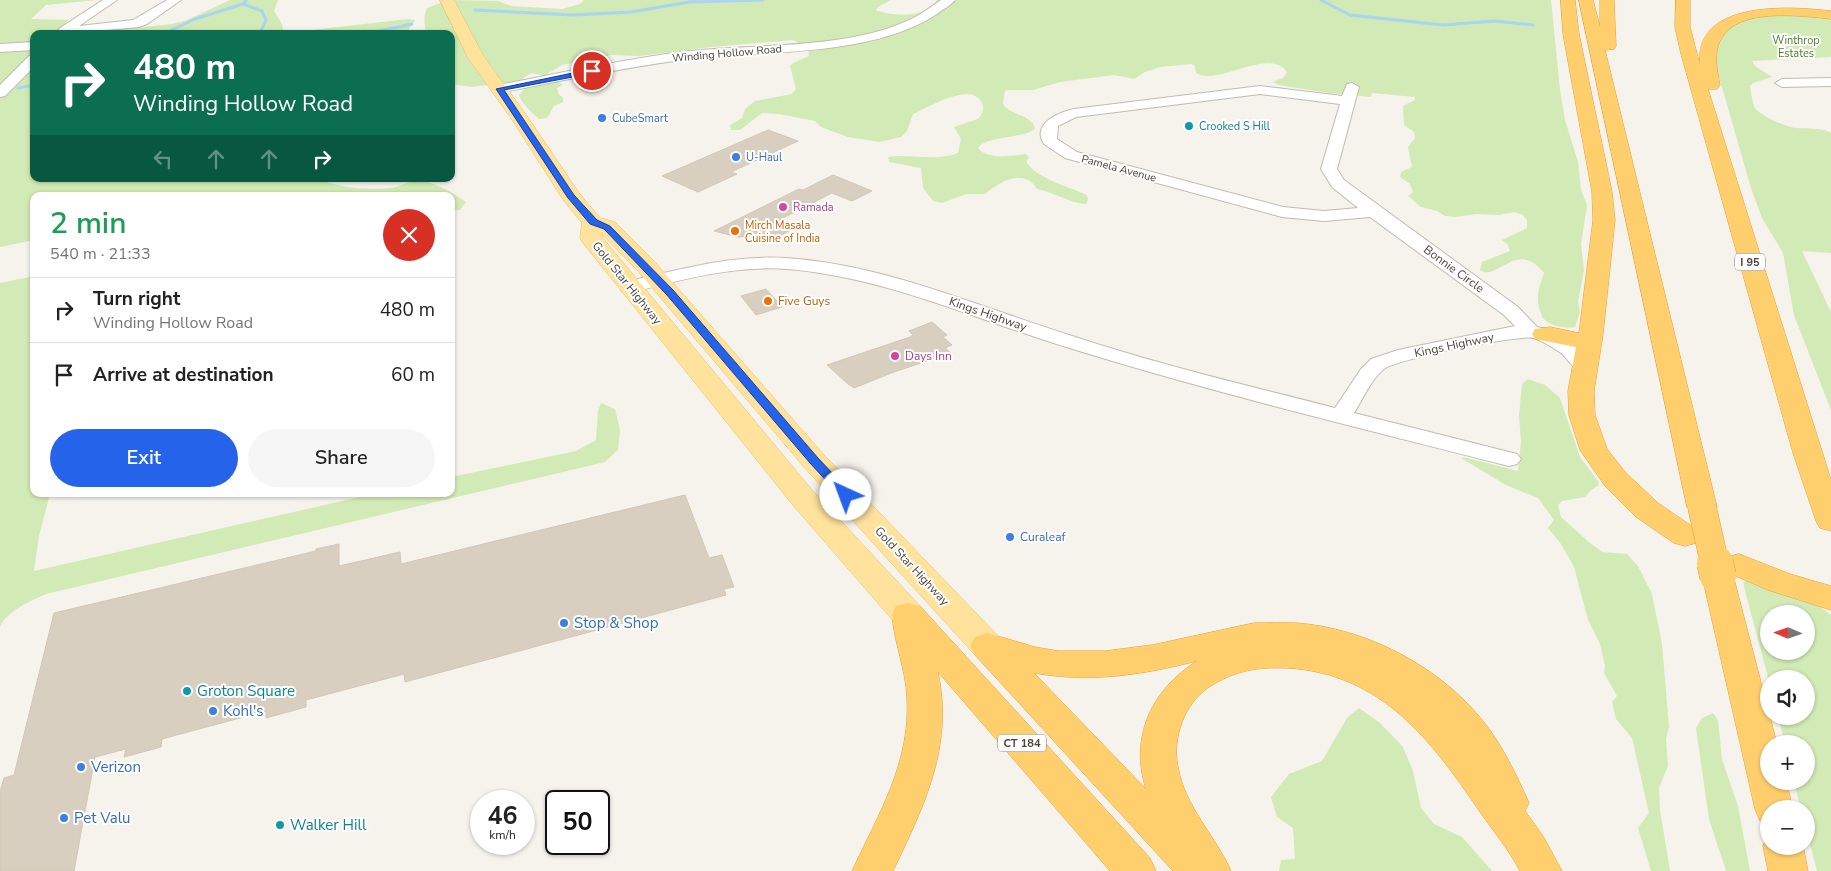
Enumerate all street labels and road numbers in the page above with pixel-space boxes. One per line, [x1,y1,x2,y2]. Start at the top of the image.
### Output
street label: Winding Hollow Road [672,41,783,66]
street label: Pamela Avenue [1080,151,1158,186]
street label: Gold Star Highway [589,238,666,328]
street label: Bonnie Circle [1421,242,1487,296]
road number: I 95 [1735,253,1765,270]
street label: Kings Highway [947,293,1030,335]
street label: Kings Highway [1413,329,1496,361]
street label: Gold Star Highway [871,523,953,610]
road number: CT 184 [998,734,1046,751]

